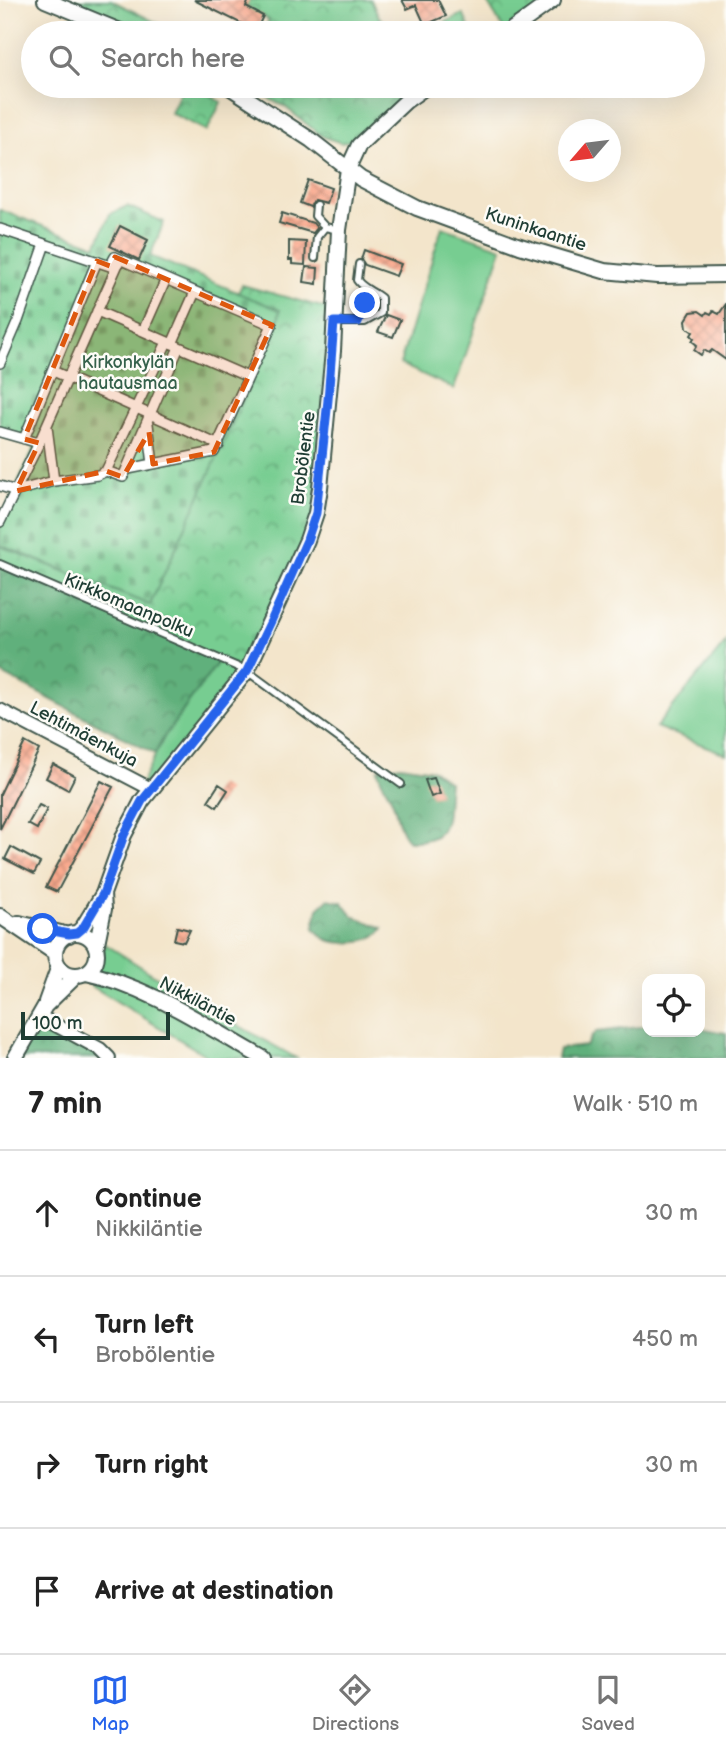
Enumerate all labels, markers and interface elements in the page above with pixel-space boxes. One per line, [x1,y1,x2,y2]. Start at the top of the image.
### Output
search box [21,21,705,98]
icon: search [45,41,83,79]
text: Search here [101,44,245,75]
north arrow [558,119,621,182]
street label: Kuninkaantie [483,203,589,256]
route end [349,287,380,318]
park label: Kirkonkylän hautausmaa [78,352,178,394]
street label: Brobölentie [287,410,320,506]
street label: Kirkkomaanpolku [61,569,197,642]
street label: Lehtimäenkuja [26,697,141,772]
route start [27,913,58,944]
street label: Nikkiläntie [156,972,240,1031]
map controls [642,974,705,1037]
button: locate [642,974,705,1037]
scale bar [21,1009,170,1041]
text: 100 m [32,1012,83,1035]
text: 7 min [28,1086,102,1122]
text: Walk · 510 m [573,1090,698,1118]
text: Continue [95,1184,202,1215]
icon: ahead [28,1194,66,1232]
text: 30 m [645,1199,698,1227]
text: Nikkiläntie [95,1215,203,1243]
text: Turn left [95,1310,194,1341]
icon: left [28,1320,66,1358]
text: 450 m [632,1325,698,1353]
text: Brobölentie [95,1341,215,1369]
icon: right [28,1446,66,1484]
text: Turn right [95,1450,208,1481]
text: 30 m [645,1451,698,1479]
icon: arrive [28,1572,66,1610]
text: Arrive at destination [95,1576,334,1607]
tab: Map [91,1671,129,1736]
tab: Directions [312,1671,399,1736]
tab: Saved [581,1671,635,1736]

